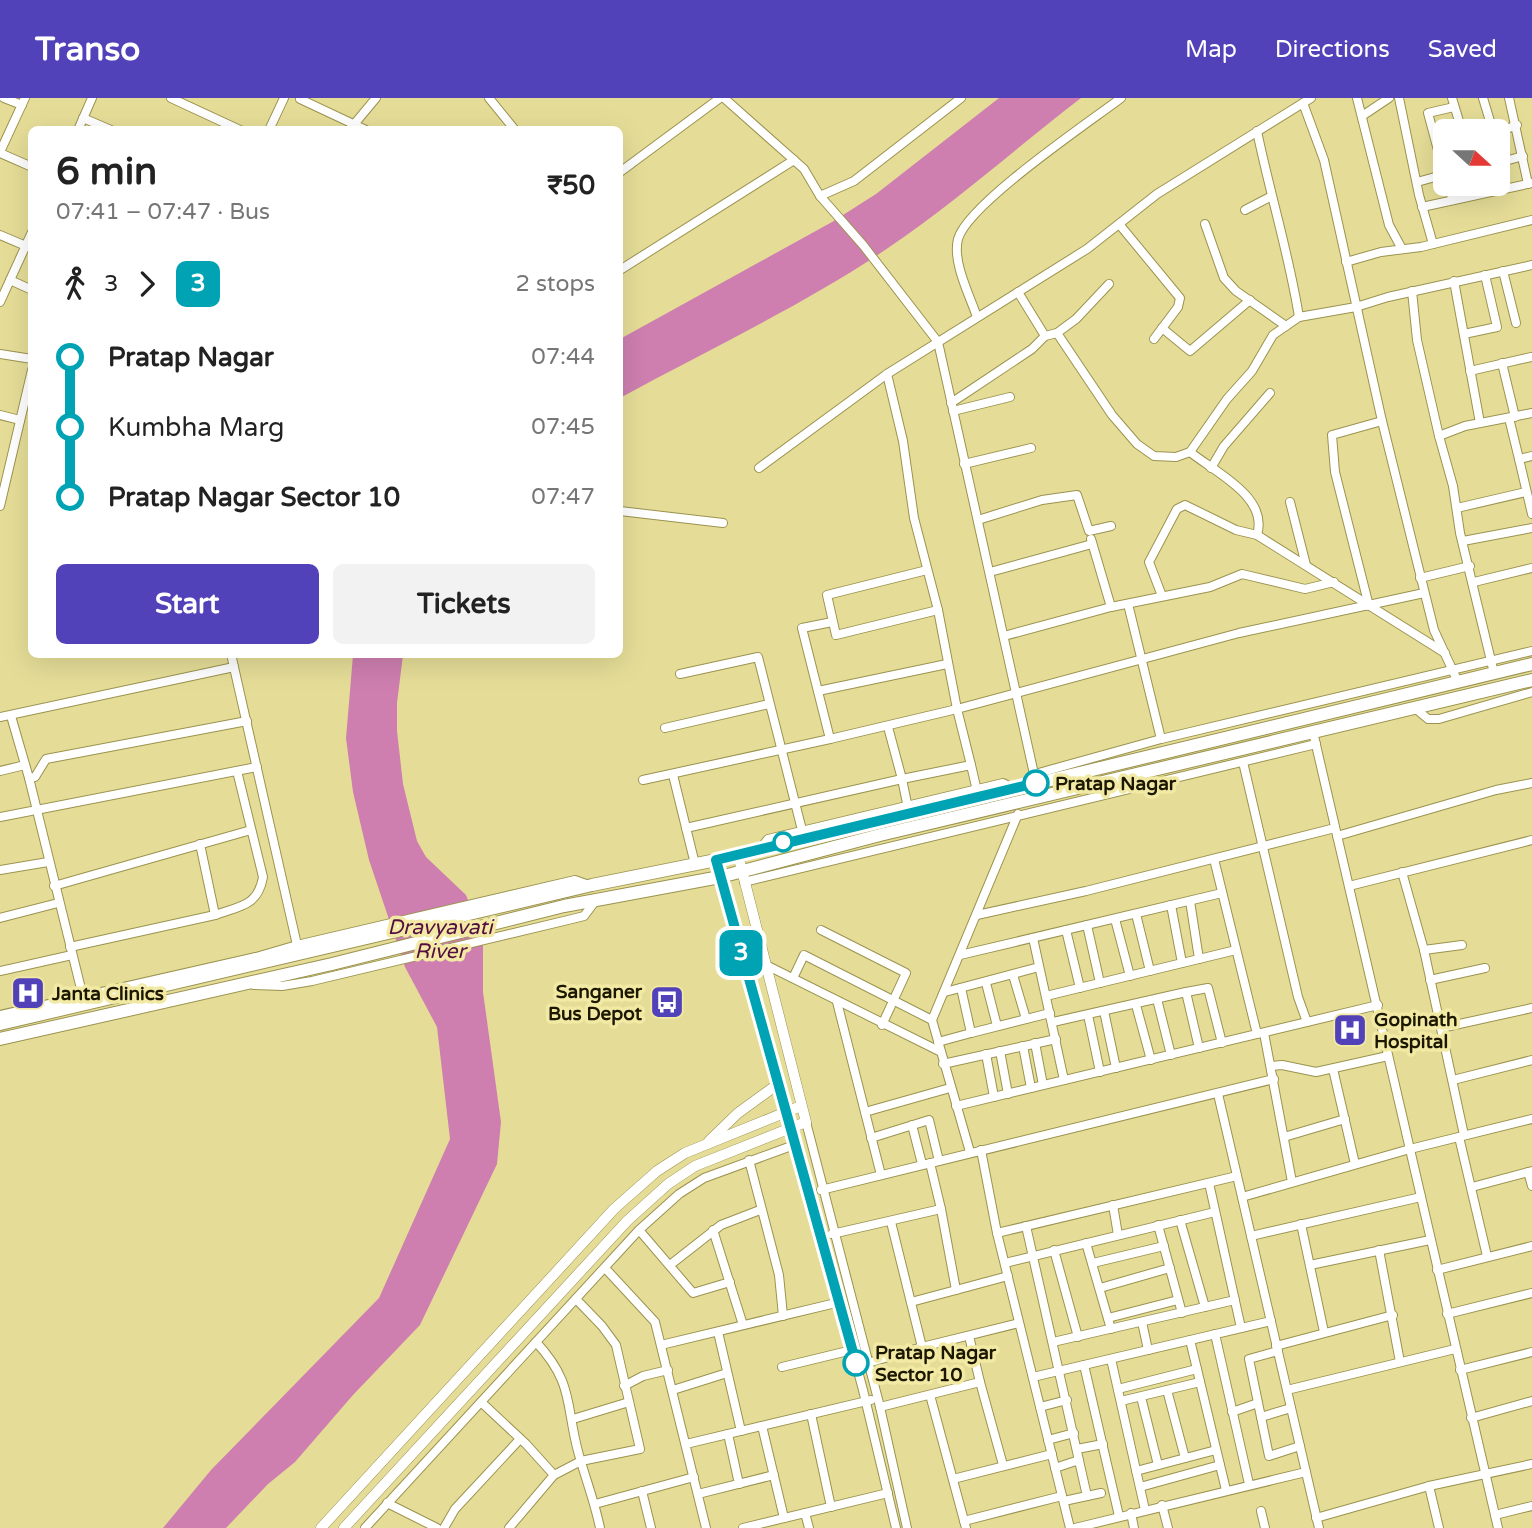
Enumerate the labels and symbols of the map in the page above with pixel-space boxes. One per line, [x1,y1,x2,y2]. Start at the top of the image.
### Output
north arrow [1433,119,1510,196]
marker: Pratap Nagar [1023,770,1049,796]
place label: Pratap Nagar [1055,773,1177,796]
unlabelled marker [773,832,793,852]
water label: Dravyavati River [388,915,495,964]
line badge: 3 [718,930,764,976]
hospital icon: Janta Clinics [9,974,47,1012]
place label: Sanganer Bus Depot [548,981,643,1026]
place label: Janta Clinics [51,983,164,1005]
bus stop icon: Sanganer Bus Depot [648,983,686,1021]
place label: Gopinath Hospital [1374,1009,1458,1054]
hospital icon: Gopinath Hospital [1331,1011,1369,1049]
place label: Pratap Nagar Sector 10 [875,1342,997,1386]
marker: Pratap Nagar Sector 10 [843,1350,869,1376]

